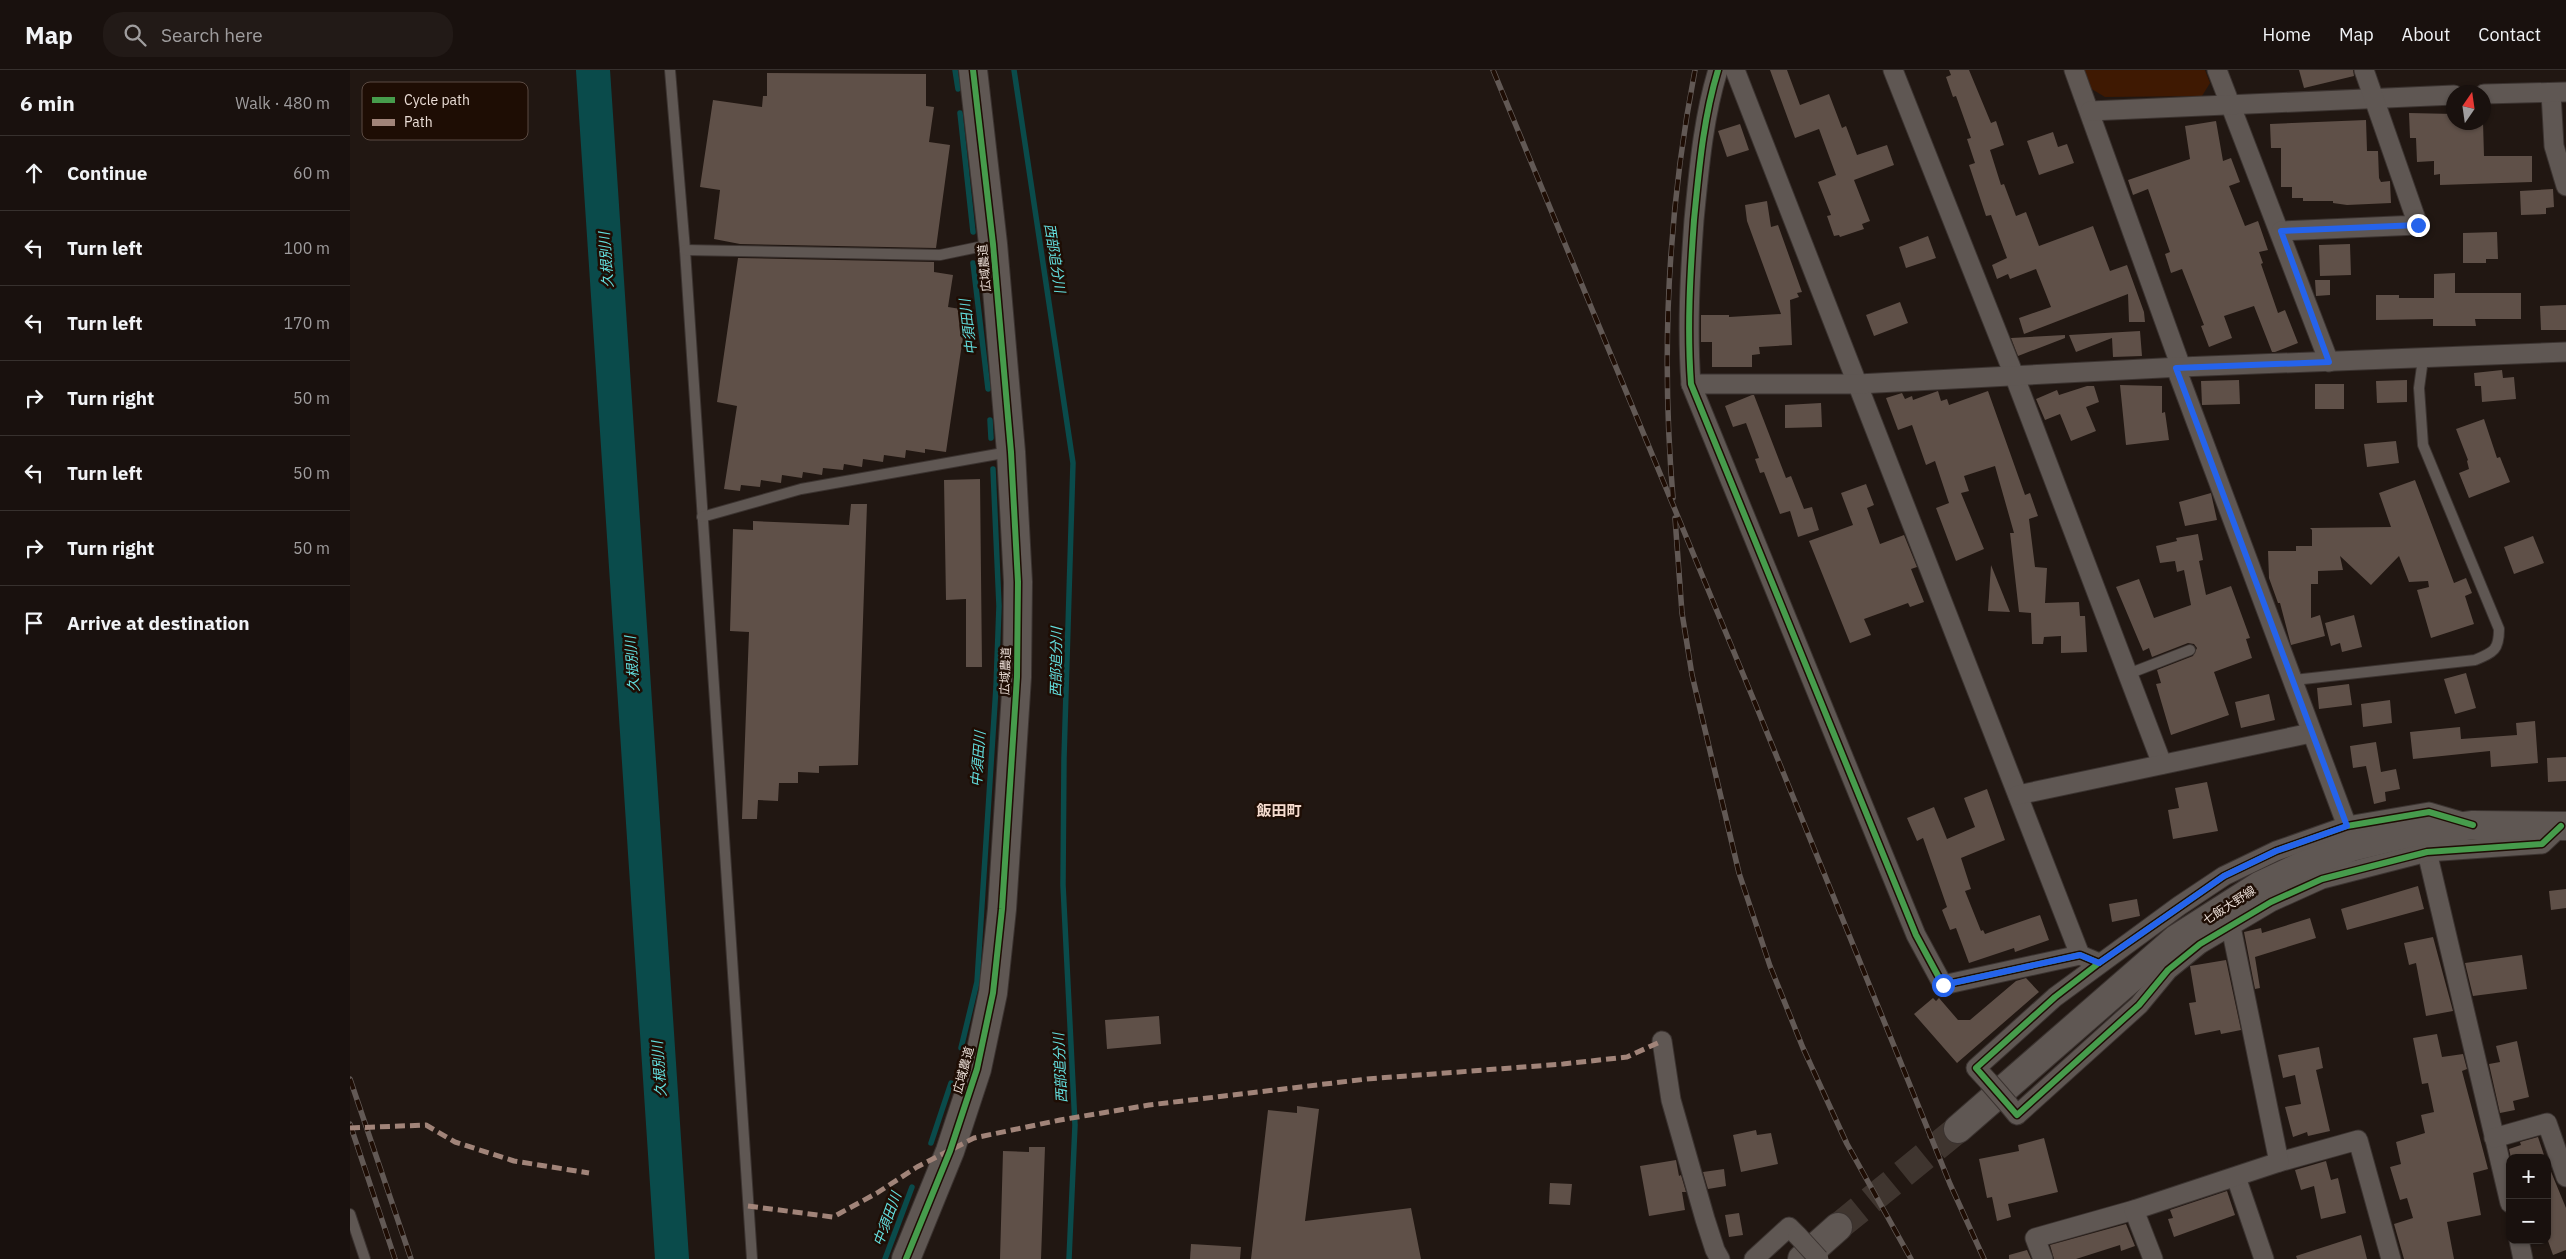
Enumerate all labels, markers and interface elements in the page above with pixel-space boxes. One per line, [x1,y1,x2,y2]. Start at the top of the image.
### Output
search box [103,12,453,57]
text: Map [25,19,73,51]
icon: search [121,21,149,49]
text: Search here [161,23,263,47]
text: Home [2263,23,2311,46]
text: Map [2339,23,2374,46]
text: About [2402,23,2450,46]
text: Contact [2478,23,2541,46]
legend [362,82,528,140]
north arrow [2446,85,2491,130]
text: 6 min [20,89,75,117]
text: Cycle path [404,91,470,109]
text: Walk · 480 m [235,93,330,113]
text: Path [404,113,433,131]
icon: ahead [20,159,48,187]
text: Continue [67,161,147,185]
text: 60 m [293,163,330,183]
route end [2407,214,2430,237]
water label: 西部追分川 [1041,222,1070,296]
water label: 久根別川 [595,229,617,289]
icon: left [20,234,48,262]
text: Turn left [67,236,143,260]
text: 100 m [283,238,330,258]
street label: 広域農道 [974,243,994,293]
water label: 中須田川 [955,296,980,356]
icon: left [20,309,48,337]
text: Turn left [67,311,143,335]
text: 170 m [283,313,330,333]
icon: right [20,384,48,412]
text: Turn right [67,386,154,410]
text: 50 m [293,388,330,408]
icon: left [20,459,48,487]
text: Turn left [67,461,143,485]
text: 50 m [293,463,330,483]
icon: right [20,534,48,562]
text: Turn right [67,536,154,560]
text: 50 m [293,538,330,558]
icon: arrive [20,609,48,637]
text: Arrive at destination [67,611,250,635]
water label: 西部追分川 [1046,625,1066,697]
water label: 久根別川 [621,633,643,693]
street label: 広域農道 [997,647,1013,695]
water label: 中須田川 [967,728,989,788]
district label: 飯田町 [1256,801,1302,820]
street label: 七飯大野線 [2200,882,2258,928]
route start [1932,974,1955,997]
water label: 西部追分川 [1049,1031,1071,1103]
water label: 久根別川 [648,1038,670,1098]
street label: 広域農道 [950,1045,976,1095]
map controls [2506,1154,2551,1244]
button: + [2506,1154,2551,1199]
water label: 中須田川 [869,1188,906,1248]
button: − [2506,1199,2551,1244]

